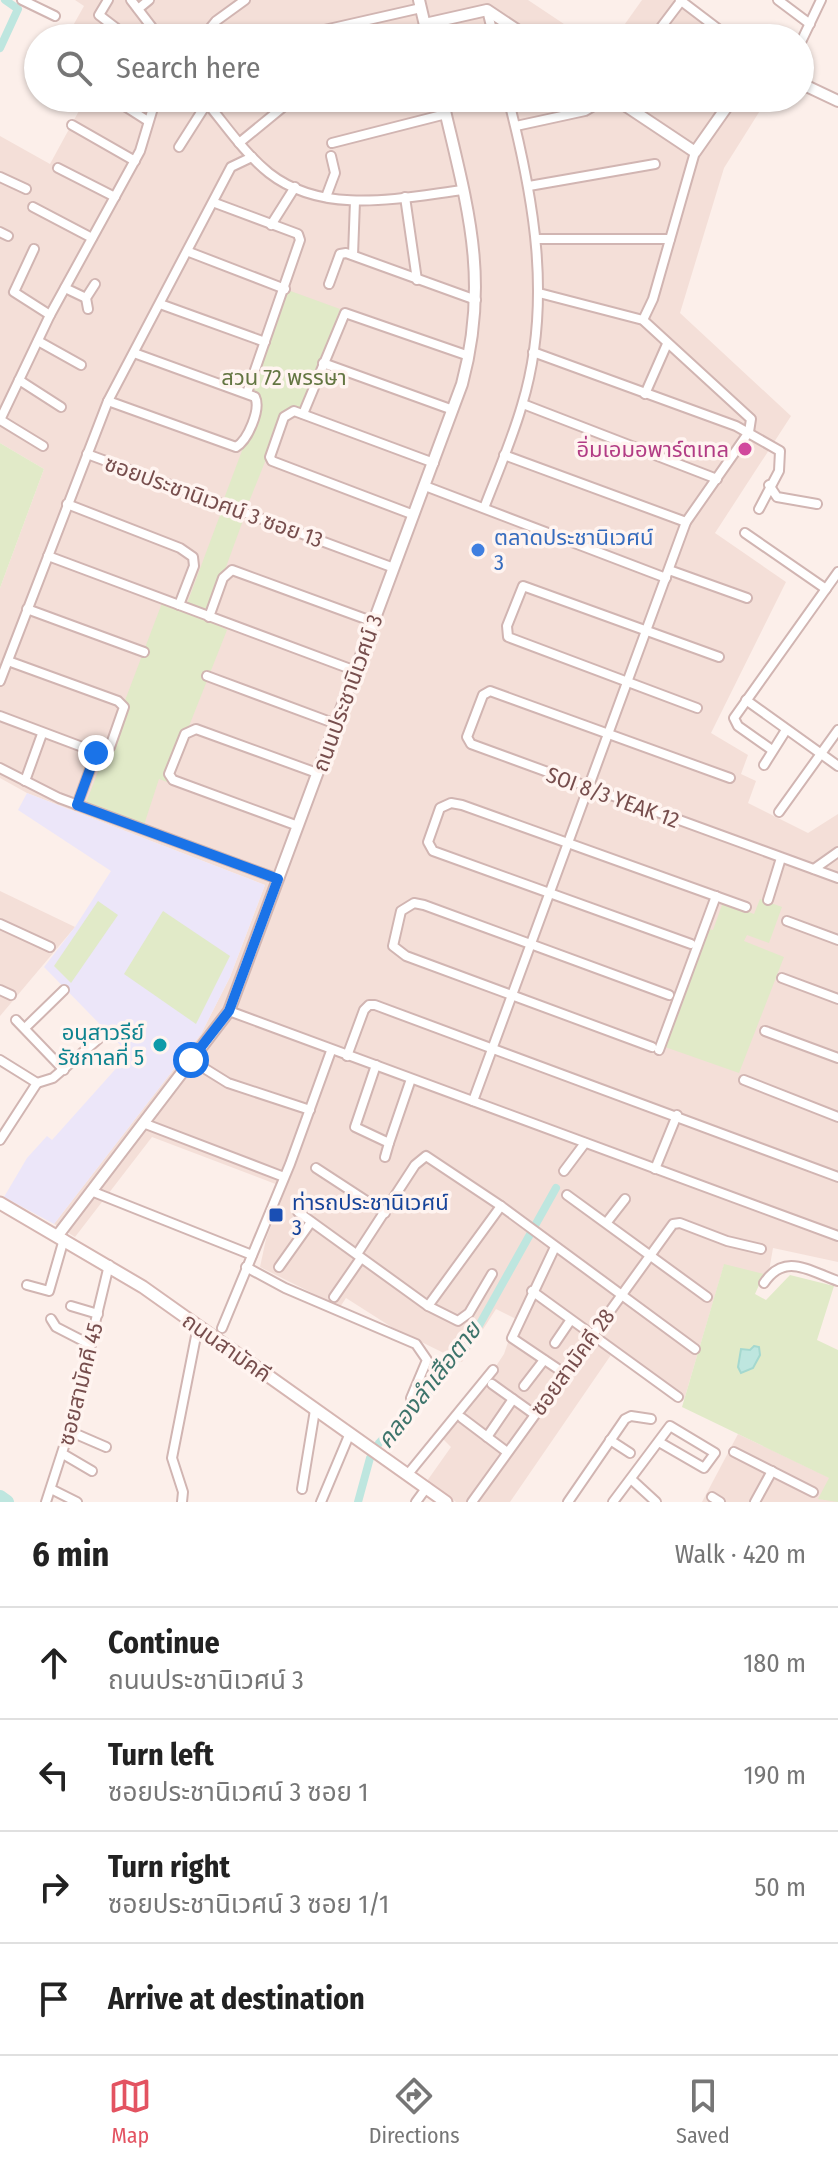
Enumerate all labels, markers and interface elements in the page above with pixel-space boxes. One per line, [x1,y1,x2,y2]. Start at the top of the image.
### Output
search box [24,24,814,112]
icon: search [52,46,96,90]
text: Search here [116,50,261,86]
park label: สวน 72 พรรษา [221,364,347,391]
place label: อิ่มเอมอพาร์ตเทล [576,435,729,463]
marker: อิ่มเอมอพาร์ตเทล [736,440,754,458]
street label: ซอยประชานิเวศน์ 3 ซอย 13 [101,449,327,554]
place label: ตลาดประชานิเวศน์ 3 [494,524,653,576]
marker: ตลาดประชานิเวศน์ 3 [469,541,487,559]
street label: ถนนประชานิเวศน์ 3 [306,611,388,776]
route end [78,735,114,771]
street label: SOI 8/3 YEAK 12 [543,761,683,834]
place label: อนุสาวรีย์ รัชกาลที่ 5 [58,1019,144,1071]
marker: อนุสาวรีย์ รัชกาลที่ 5 [151,1036,169,1054]
route start [173,1042,209,1078]
place label: ท่ารถประชานิเวศน์ 3 [292,1189,449,1241]
marker: ท่ารถประชานิเวศน์ 3 [267,1206,285,1224]
street label: ซอยสามัคคี 28 [524,1303,620,1421]
street label: ถนนสามัคคี [177,1307,276,1388]
water label: คลองลำเสือตาย [371,1315,488,1454]
street label: ซอยสามัคคี 45 [52,1320,109,1448]
text: 6 min [32,1534,109,1575]
text: Walk · 420 m [675,1539,806,1570]
text: Continue [108,1625,220,1661]
icon: ahead [32,1641,76,1685]
text: 180 m [743,1648,806,1679]
text: ถนนประชานิเวศน์ 3 [108,1665,304,1696]
text: Turn left [108,1737,214,1773]
icon: left [32,1753,76,1797]
text: 190 m [744,1760,806,1791]
text: ซอยประชานิเวศน์ 3 ซอย 1 [108,1777,368,1808]
text: Turn right [108,1849,230,1885]
icon: right [32,1865,76,1909]
text: 50 m [754,1872,806,1903]
text: ซอยประชานิเวศน์ 3 ซอย 1/1 [108,1889,389,1920]
icon: arrive [32,1977,76,2021]
text: Arrive at destination [108,1981,365,2017]
tab: Map [108,2074,152,2149]
tab: Directions [369,2074,460,2149]
tab: Saved [676,2074,730,2149]

